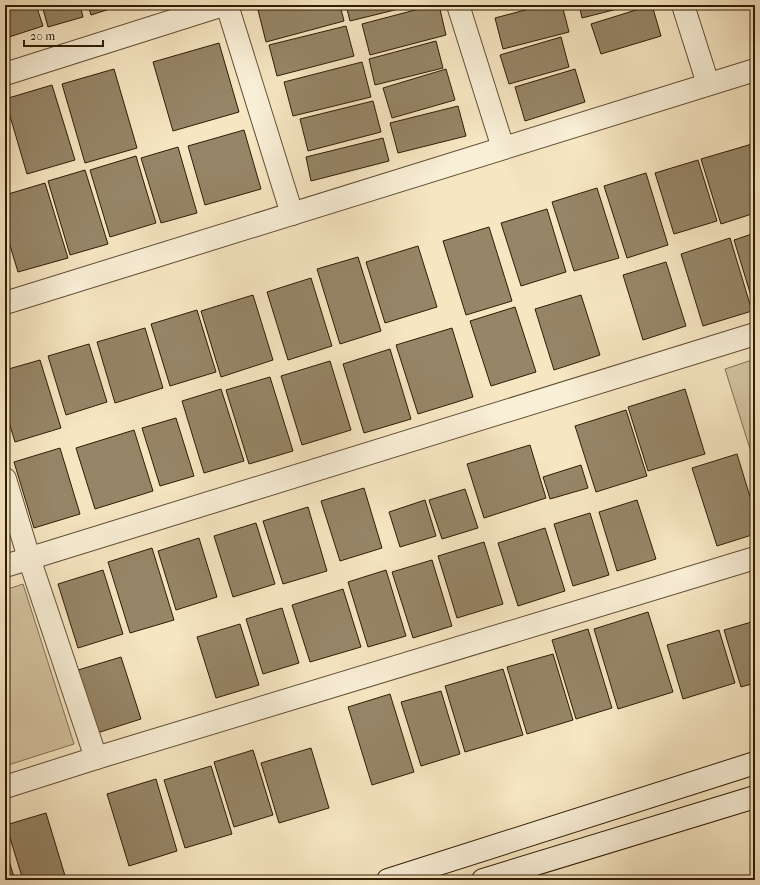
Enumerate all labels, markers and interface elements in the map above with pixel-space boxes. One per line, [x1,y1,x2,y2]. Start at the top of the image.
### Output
scale bar [24,22,103,48]
text: 20 m [30,29,55,43]

